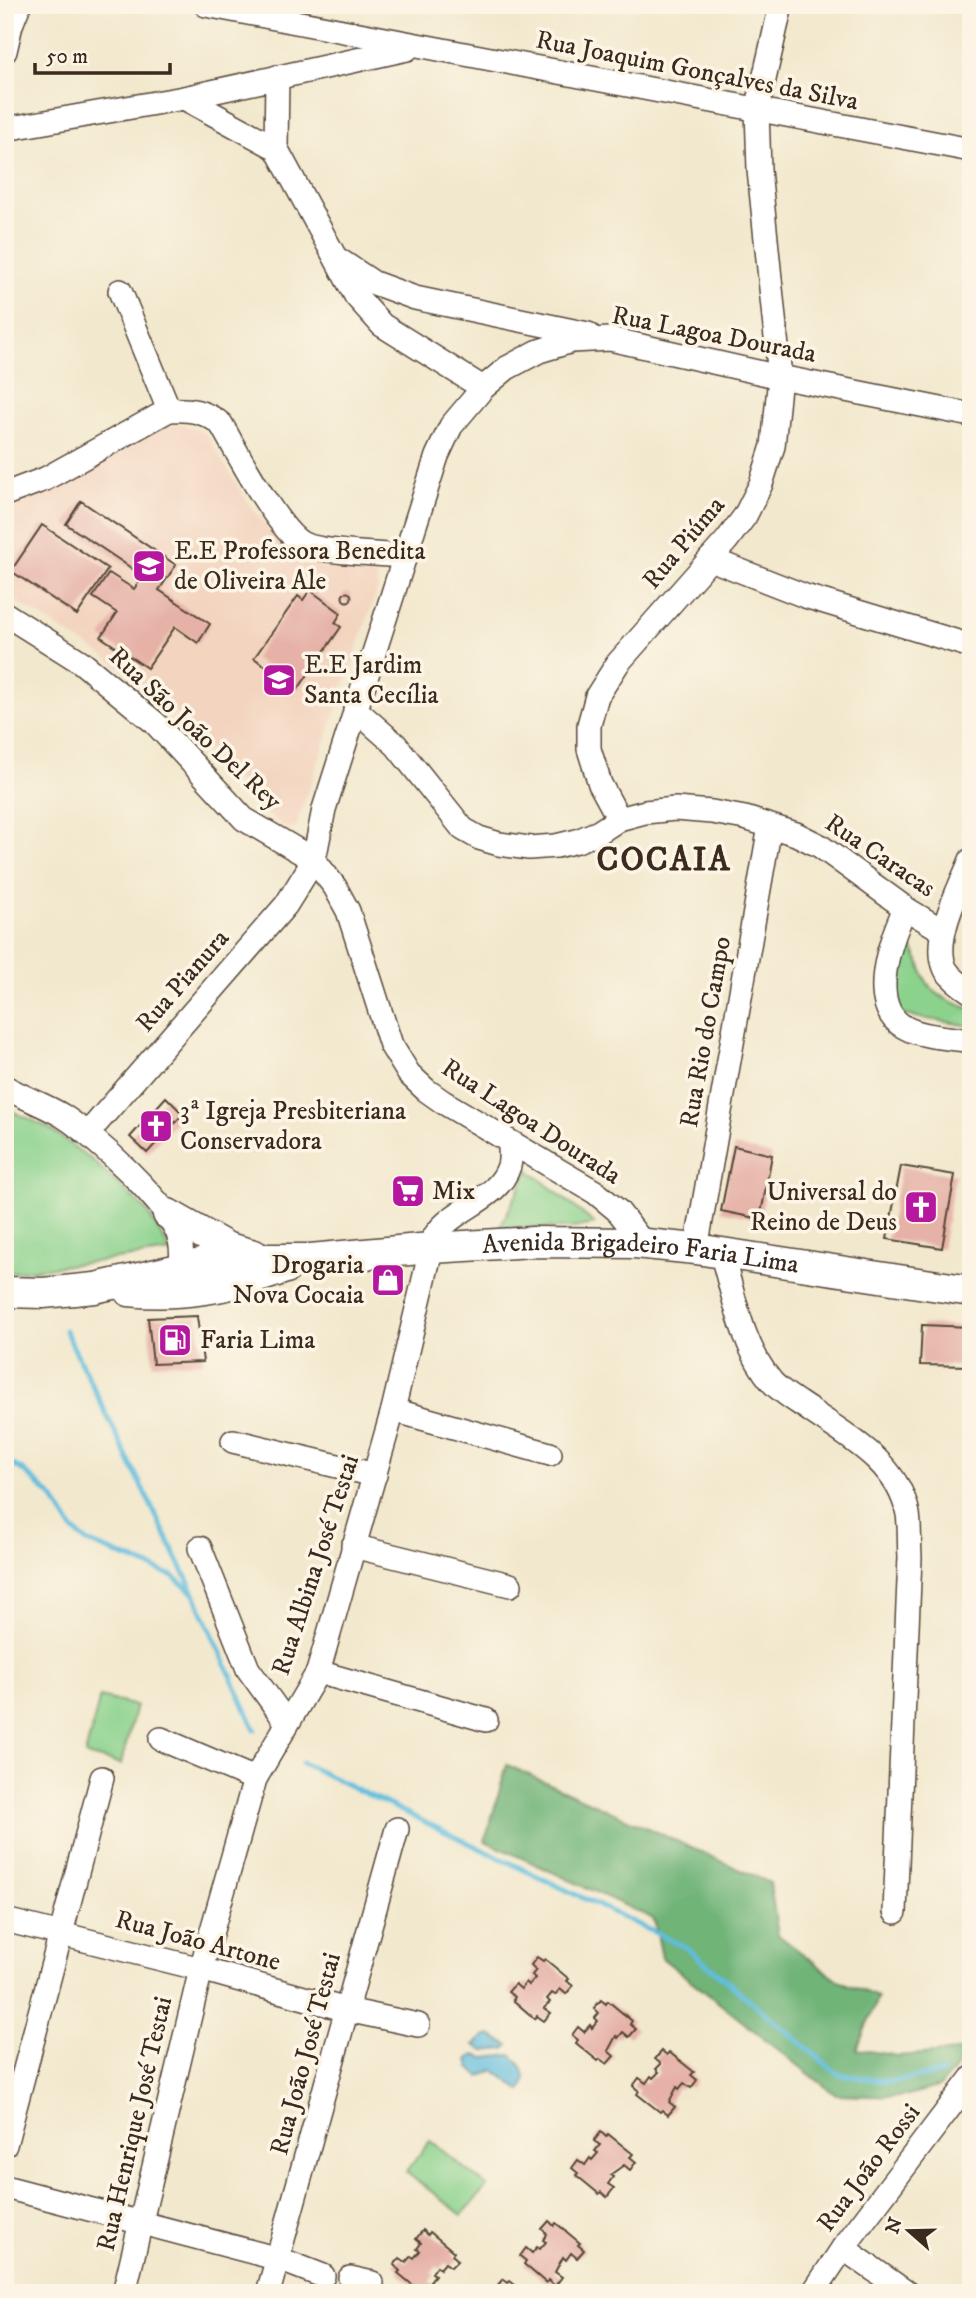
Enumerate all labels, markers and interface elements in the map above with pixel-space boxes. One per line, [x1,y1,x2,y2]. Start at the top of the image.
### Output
street label: Rua Joaquim Gonçalves da Silva [533,24,861,118]
scale bar [35,32,170,76]
text: 50 m [46,44,88,70]
street label: Rua Lagoa Dourada [609,299,819,371]
street label: Rua Piúma [636,490,732,596]
place label: E.E Professora Benedita de Oliveira Ale [174,535,425,598]
school or university icon: E.E Professora Benedita de Oliveira Ale [130,547,168,585]
street label: Rua São João Del Rey [101,640,289,818]
place label: E.E Jardim Santa Cecília [304,649,439,712]
school or university icon: E.E Jardim Santa Cecília [260,661,298,699]
street label: Rua Caracas [818,807,942,905]
district label: COCAIA [597,840,731,881]
street label: Rua Pianura [129,923,237,1039]
street label: Rua Rio do Campo [673,934,739,1130]
street label: Rua Lagoa Dourada [435,1052,627,1192]
place label: 3ª Igreja Presbiteriana Conservadora [180,1095,406,1158]
church icon: 3ª Igreja Presbiteriana Conservadora [137,1107,175,1145]
supermarket icon: Mix [389,1172,427,1210]
place label: Mix [432,1175,475,1208]
place label: Universal do Reino de Deus [750,1176,897,1239]
church icon: Universal do Reino de Deus [902,1188,940,1226]
street label: Avenida Brigadeiro Faria Lima [481,1225,801,1281]
place label: Drogaria Nova Cocaia [233,1249,364,1312]
shop icon: Drogaria Nova Cocaia [369,1261,407,1299]
fuel station icon: Faria Lima [156,1321,194,1359]
place label: Faria Lima [200,1324,315,1357]
street label: Rua Albina José Testai [265,1451,367,1679]
street label: Rua João Artone [112,1903,284,1979]
street label: Rua João José Testai [263,1949,349,2159]
street label: Rua Henrique José Testai [90,1993,180,2255]
street label: Rua João Rossi [810,2097,928,2239]
north arrow [874,2196,944,2266]
text: N [881,2214,908,2237]

